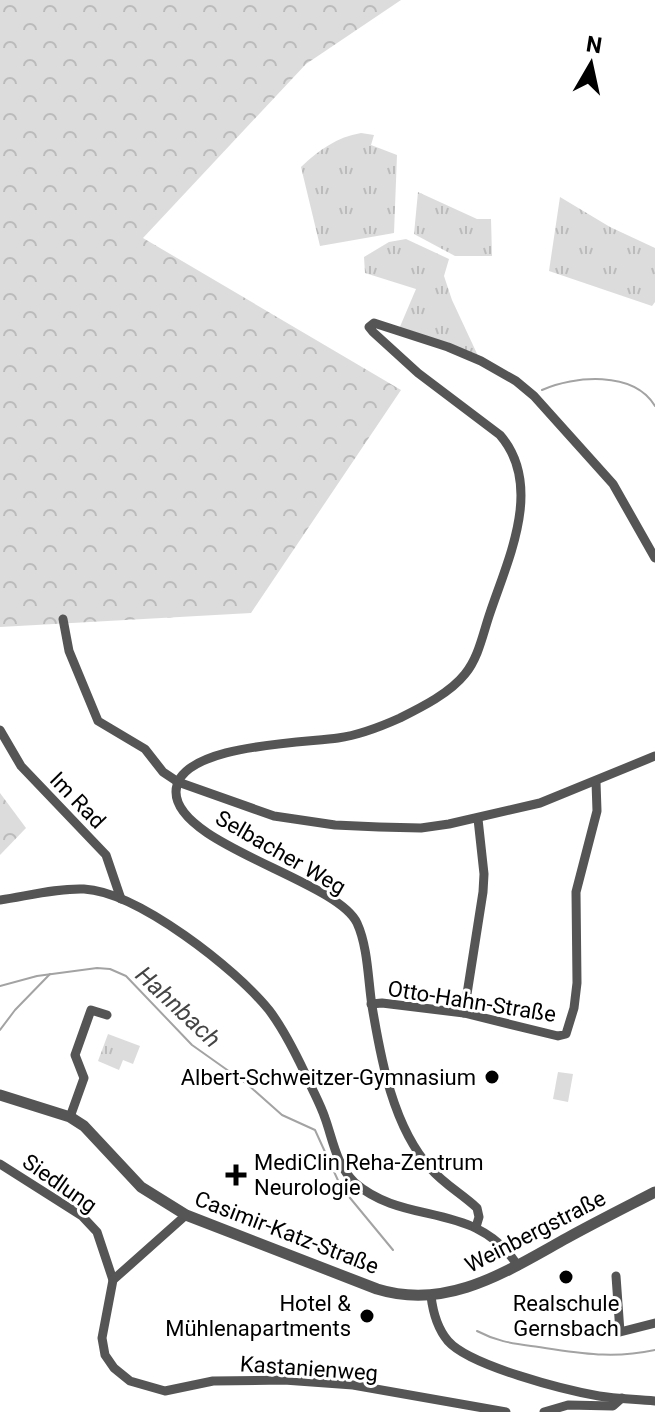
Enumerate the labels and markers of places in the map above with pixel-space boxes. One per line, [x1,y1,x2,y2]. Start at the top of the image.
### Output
place label: Albert-Schweitzer-Gymnasium [181,1065,476,1090]
marker: Albert-Schweitzer-Gymnasium [483,1068,501,1086]
place label: MediClin Reha-Zentrum Neurologie [254,1150,484,1200]
marker: MediClin Reha-Zentrum Neurologie [225,1164,247,1186]
marker: Realschule Gernsbach [557,1268,575,1286]
place label: Hotel & Mühlenapartments [165,1291,351,1341]
place label: Realschule Gernsbach [513,1291,619,1341]
marker: Hotel & Mühlenapartments [358,1307,376,1325]

